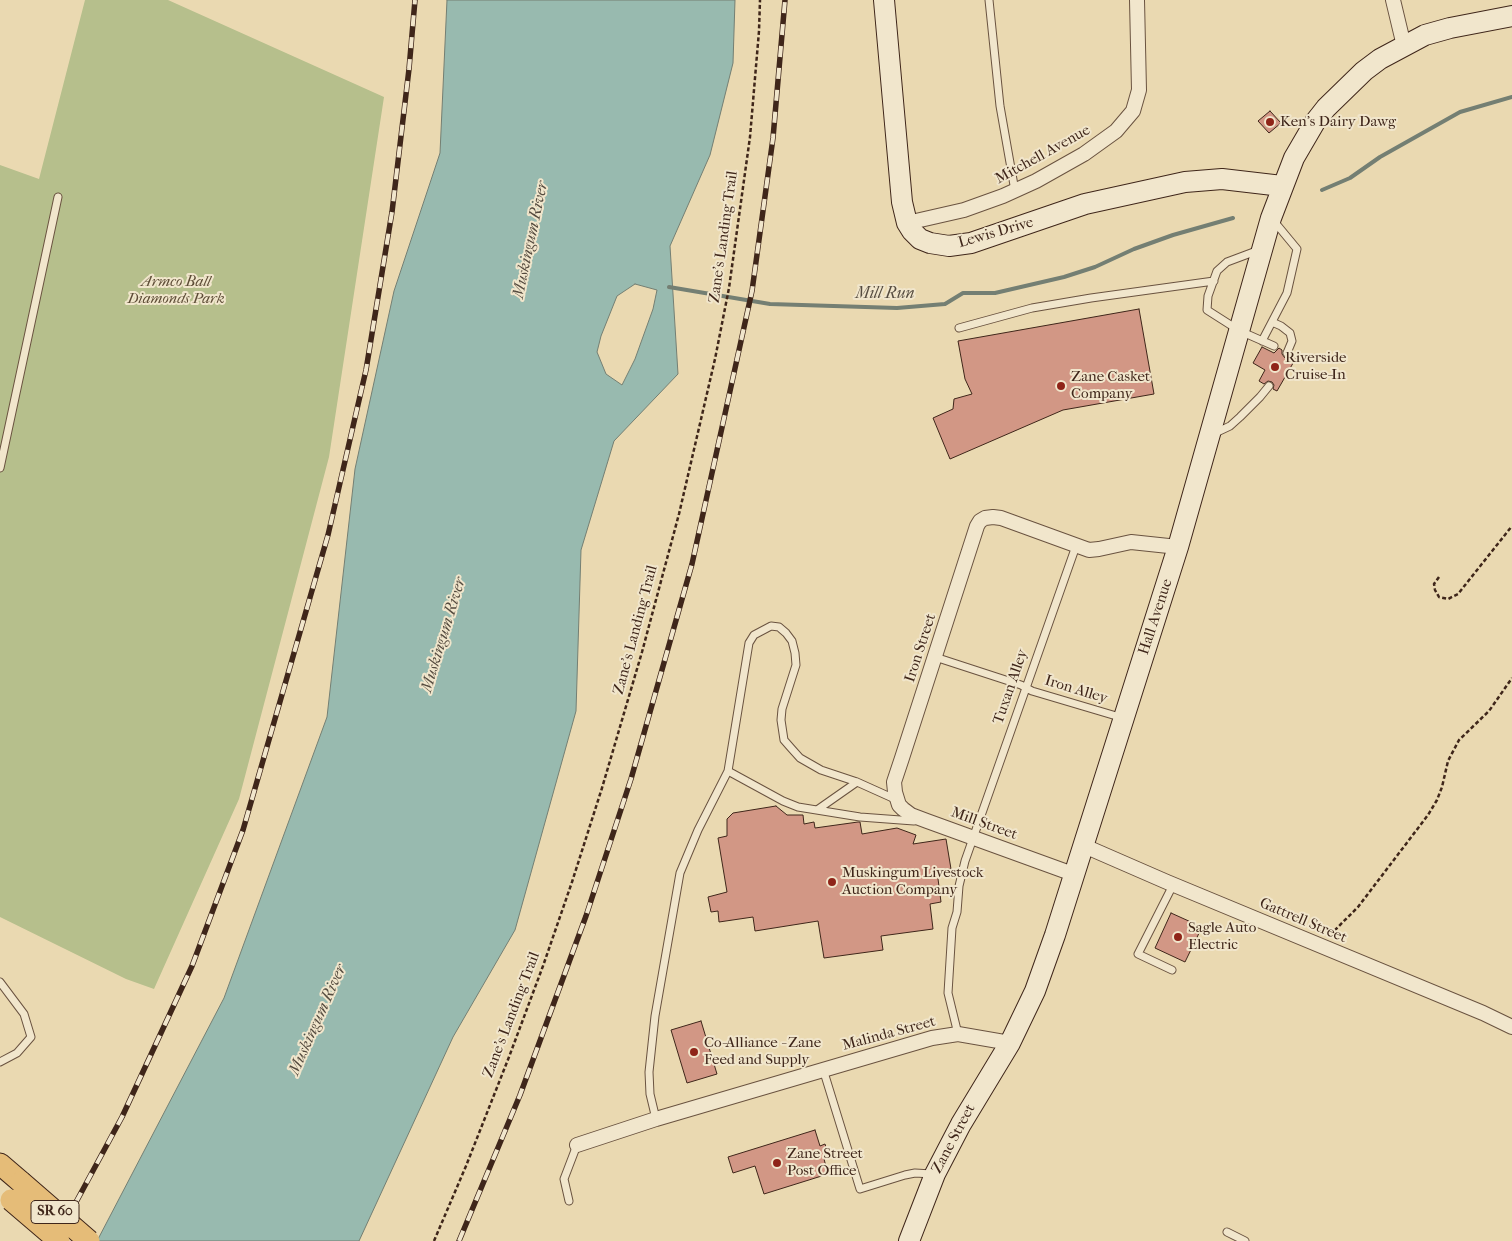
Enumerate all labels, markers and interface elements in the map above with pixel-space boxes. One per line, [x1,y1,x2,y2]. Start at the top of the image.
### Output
place label: Ken's Dairy Dawg [1280,113,1396,131]
marker: Ken's Dairy Dawg [1264,116,1276,128]
street label: Mitchell Avenue [992,122,1094,188]
street label: Zane's Landing Trail [706,170,742,304]
water label: Muskingum River [509,180,553,300]
street label: Lewis Drive [956,214,1036,252]
park label: Armco Ball Diamonds Park [127,273,225,308]
water label: Mill Run [855,284,915,304]
place label: Riverside Cruise-In [1285,349,1347,384]
marker: Riverside Cruise-In [1269,361,1281,373]
place label: Zane Casket Company [1071,368,1150,403]
marker: Zane Casket Company [1055,380,1067,392]
street label: Zane's Landing Trail [610,563,662,697]
water label: Muskingum River [417,575,471,695]
street label: Hall Avenue [1135,577,1177,657]
street label: Iron Street [901,611,941,685]
street label: Tuxan Alley [990,647,1032,727]
street label: Iron Alley [1042,672,1110,708]
street label: Mill Street [948,804,1020,844]
place label: Muskingum Livestock Auction Company [842,864,984,899]
marker: Muskingum Livestock Auction Company [826,876,838,888]
street label: Gattrell Street [1257,895,1349,947]
place label: Sagle Auto Electric [1188,919,1256,954]
marker: Sagle Auto Electric [1172,931,1184,943]
street label: Zane's Landing Trail [480,950,544,1080]
water label: Muskingum River [285,962,351,1078]
street label: Malinda Street [840,1013,938,1055]
place label: Co-Alliance - Zane Feed and Supply [704,1034,821,1069]
marker: Co-Alliance - Zane Feed and Supply [688,1046,700,1058]
street label: Zane Street [928,1101,980,1177]
place label: Zane Street Post Office [787,1145,863,1180]
marker: Zane Street Post Office [771,1157,783,1169]
road number: SR 60 [31,1200,79,1224]

